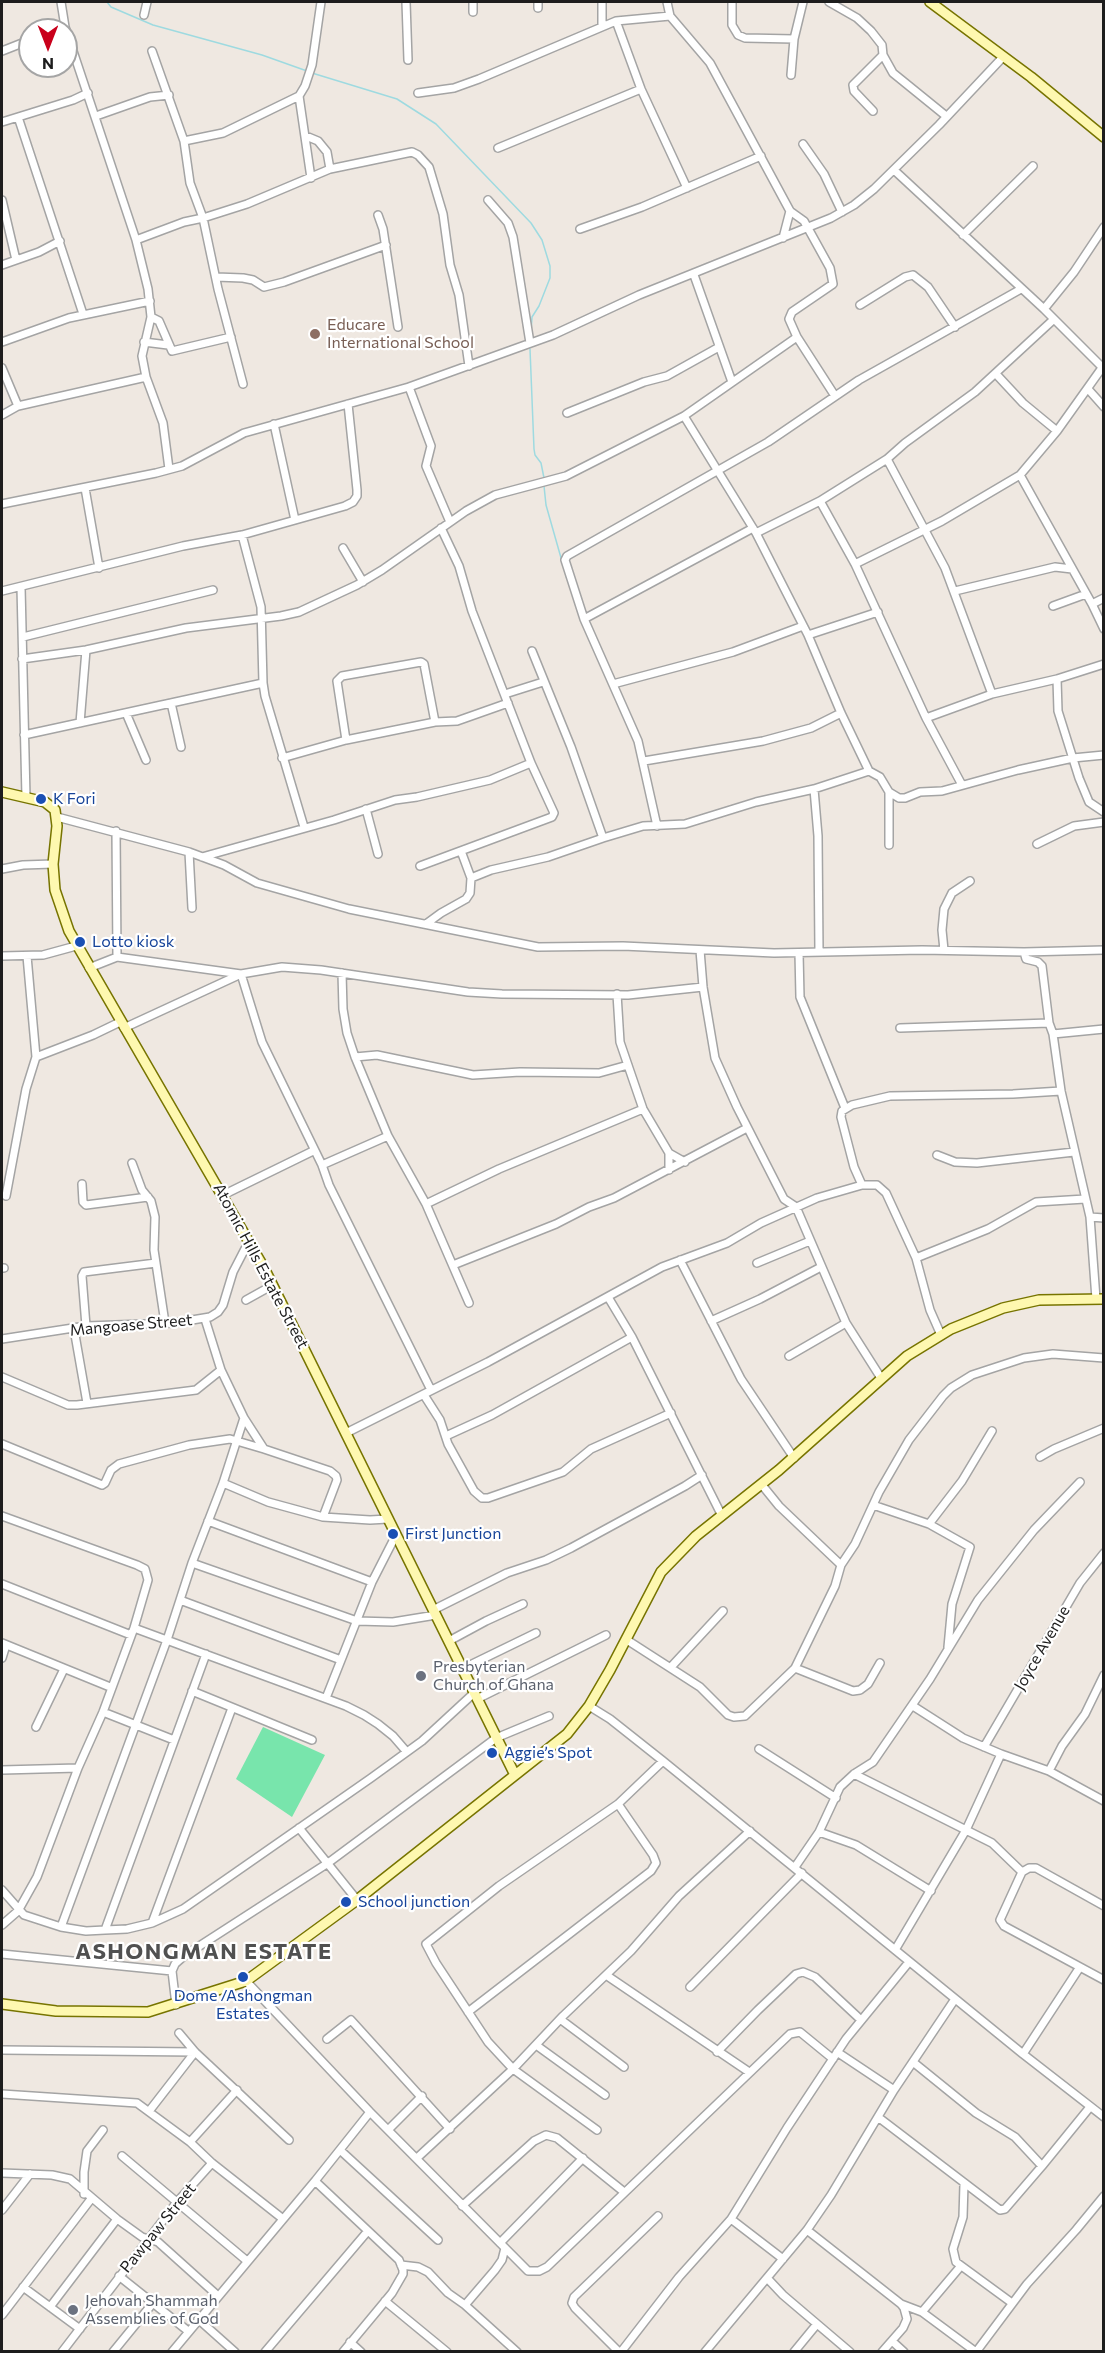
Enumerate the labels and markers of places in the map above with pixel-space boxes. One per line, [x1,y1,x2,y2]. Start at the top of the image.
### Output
place label: Educare International School [327,315,474,353]
marker: Educare International School [308,327,322,341]
place label: K Fori [53,789,96,809]
marker: K Fori [34,792,48,806]
place label: Lotto kiosk [92,932,174,952]
marker: Lotto kiosk [73,935,87,949]
place label: First Junction [405,1524,501,1544]
marker: First Junction [386,1527,400,1541]
place label: Presbyterian Church of Ghana [433,1657,554,1695]
marker: Presbyterian Church of Ghana [414,1669,428,1683]
place label: Aggie’s Spot [504,1743,592,1763]
marker: Aggie’s Spot [485,1746,499,1760]
place label: School junction [358,1892,470,1912]
marker: School junction [339,1895,353,1909]
marker: Dome /Ashongman Estates [236,1970,250,1984]
place label: Dome /Ashongman Estates [174,1986,312,2024]
place label: Jehovah Shammah Assemblies of God [85,2291,219,2329]
marker: Jehovah Shammah Assemblies of God [66,2303,80,2317]

